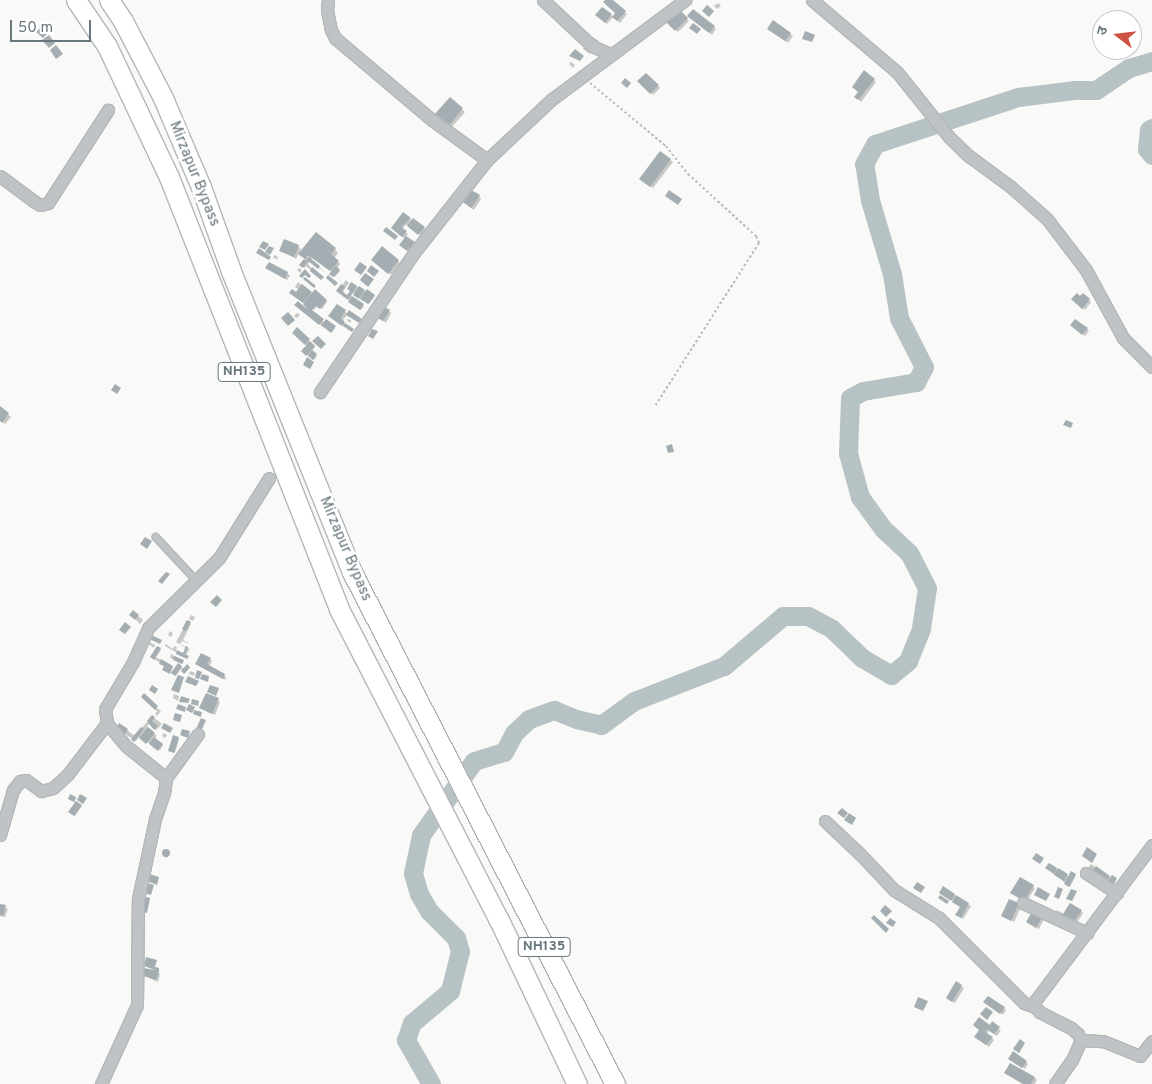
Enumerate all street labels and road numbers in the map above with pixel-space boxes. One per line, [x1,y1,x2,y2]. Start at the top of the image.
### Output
street label: Mirzapur Bypass [165,119,223,229]
road number: NH135 [216,361,272,384]
street label: Mirzapur Bypass [315,494,375,604]
road number: NH135 [516,936,572,959]

